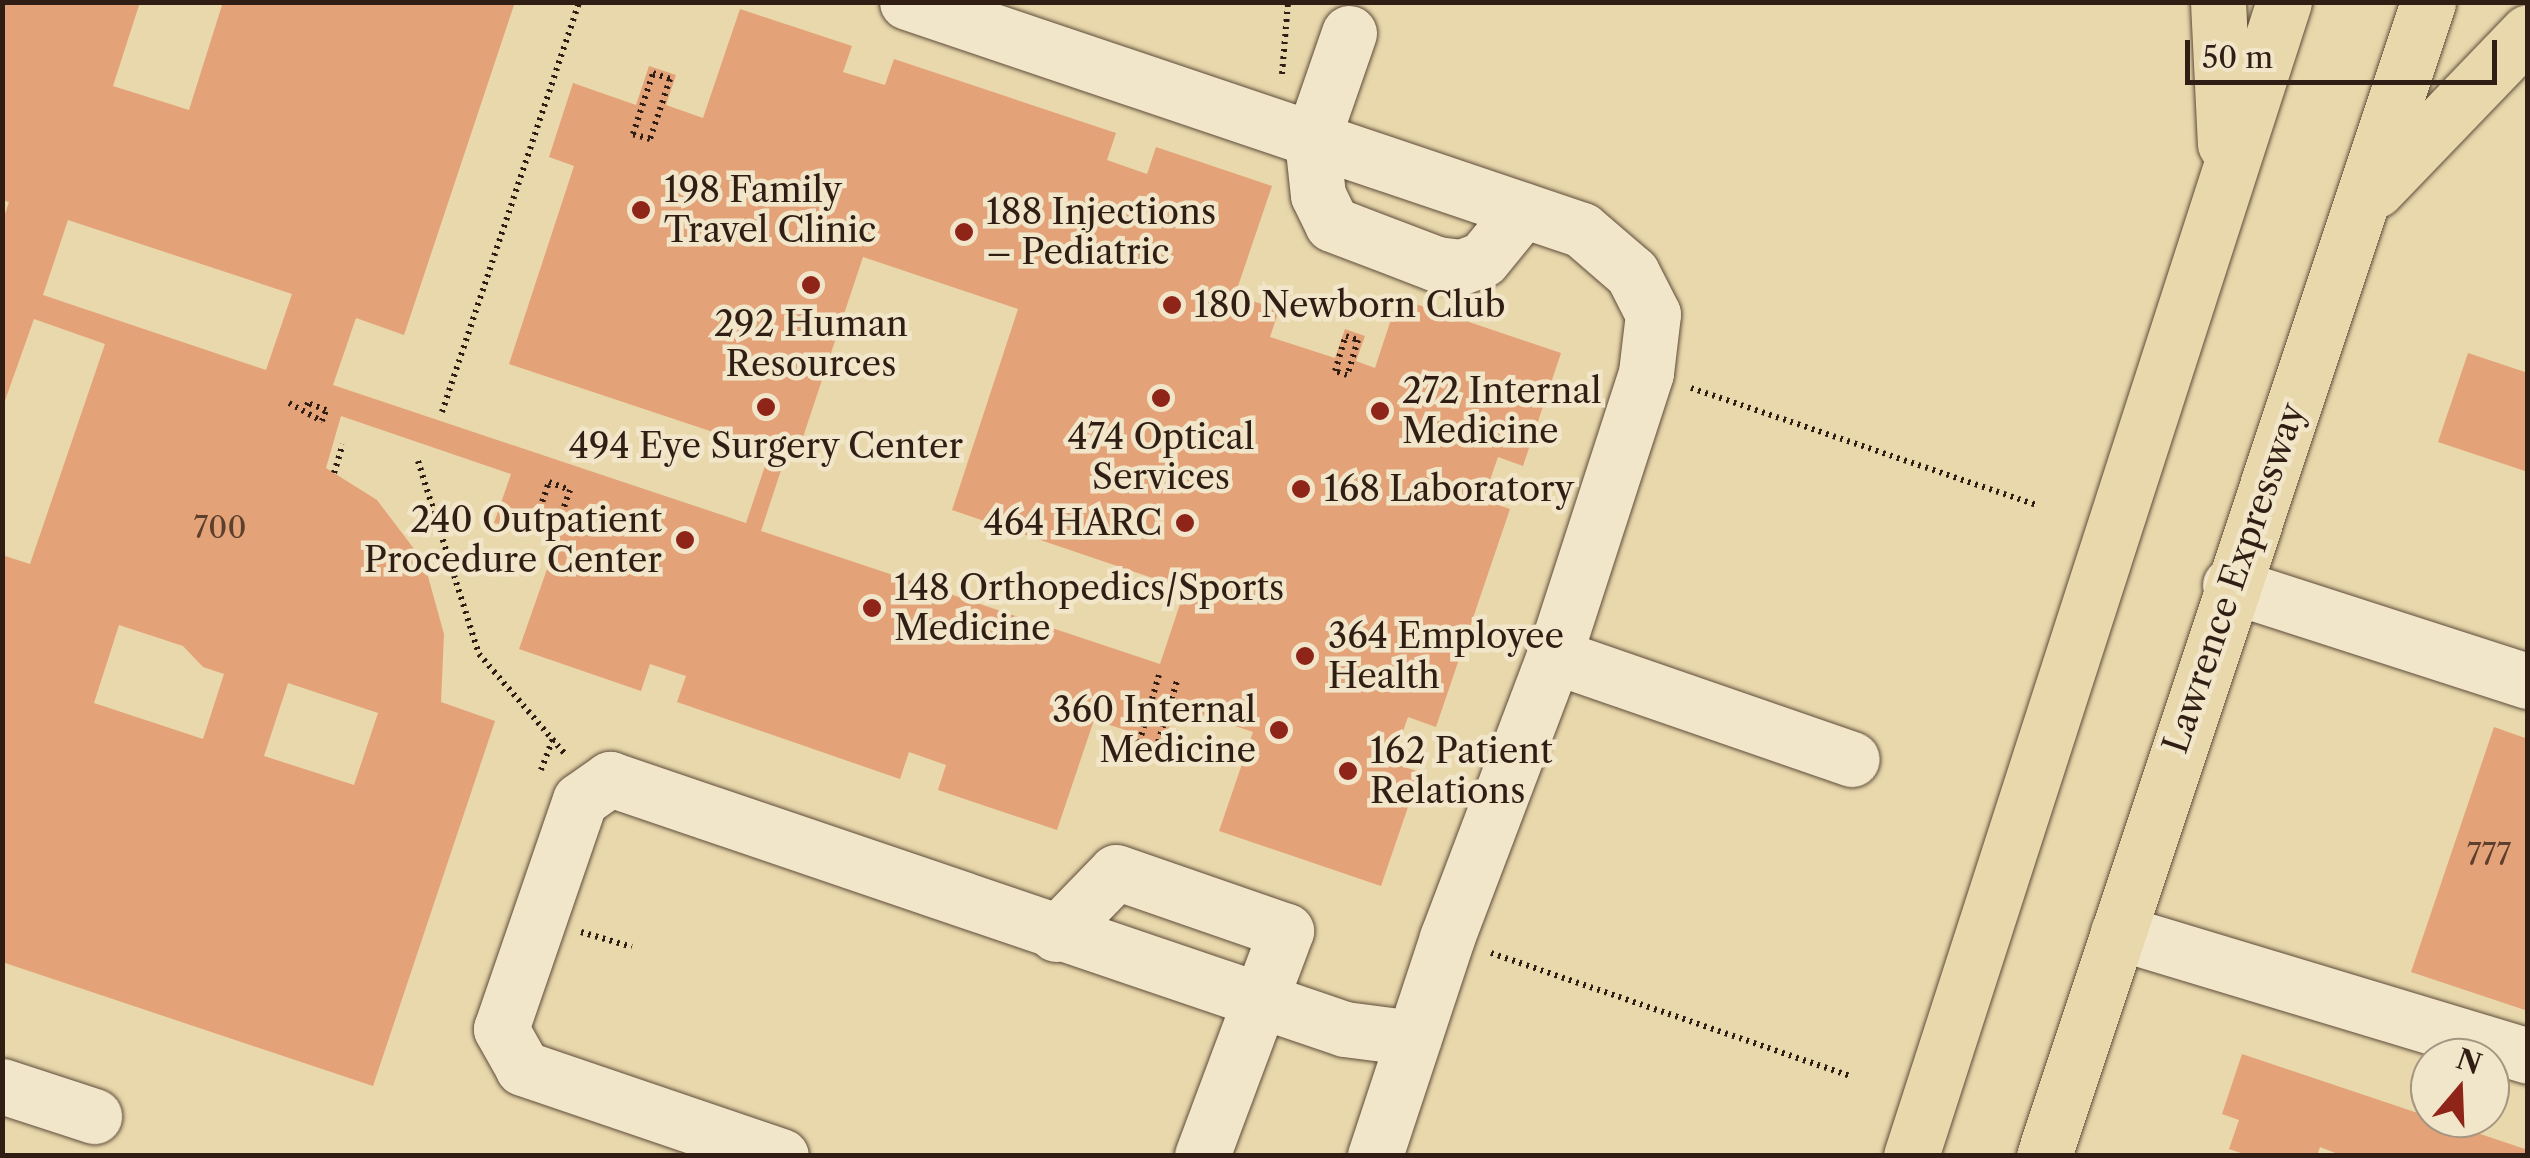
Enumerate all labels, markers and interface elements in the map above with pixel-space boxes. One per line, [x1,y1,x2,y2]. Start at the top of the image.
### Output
scale bar [2190,20,2502,82]
text: 50 m [2202,39,2273,76]
place label: 198 Family Travel Clinic [664,169,876,251]
place label: 188 Injections – Pediatric [986,191,1216,273]
marker: 198 Family Travel Clinic [628,197,654,223]
marker: 188 Injections – Pediatric [951,219,977,245]
marker: 292 Human Resources [798,272,824,298]
place label: 180 Newborn Club [1194,284,1506,326]
marker: 180 Newborn Club [1159,292,1185,318]
place label: 292 Human Resources [714,303,908,385]
place label: 272 Internal Medicine [1402,370,1601,452]
marker: 474 Optical Services [1148,385,1174,411]
marker: 494 Eye Surgery Center [753,394,779,420]
street label: Lawrence Expressway [2154,397,2314,759]
marker: 272 Internal Medicine [1367,398,1393,424]
place label: 474 Optical Services [1068,416,1254,498]
place label: 494 Eye Surgery Center [568,425,964,467]
place label: 168 Laboratory [1324,468,1574,510]
marker: 168 Laboratory [1288,476,1314,502]
place label: 240 Outpatient Procedure Center [364,499,662,581]
place label: 464 HARC [984,502,1162,544]
house number: 700 [194,510,246,546]
marker: 464 HARC [1172,510,1198,536]
marker: 240 Outpatient Procedure Center [672,527,698,553]
place label: 148 Orthopedics/Sports Medicine [894,567,1284,649]
marker: 148 Orthopedics/Sports Medicine [859,595,885,621]
place label: 364 Employee Health [1328,615,1564,697]
marker: 364 Employee Health [1292,643,1318,669]
place label: 360 Internal Medicine [1052,689,1256,771]
marker: 360 Internal Medicine [1266,717,1292,743]
place label: 162 Patient Relations [1370,730,1553,812]
marker: 162 Patient Relations [1335,758,1361,784]
house number: 777 [2467,837,2511,873]
north arrow [2410,1038,2510,1138]
text: N [2452,1041,2486,1082]

